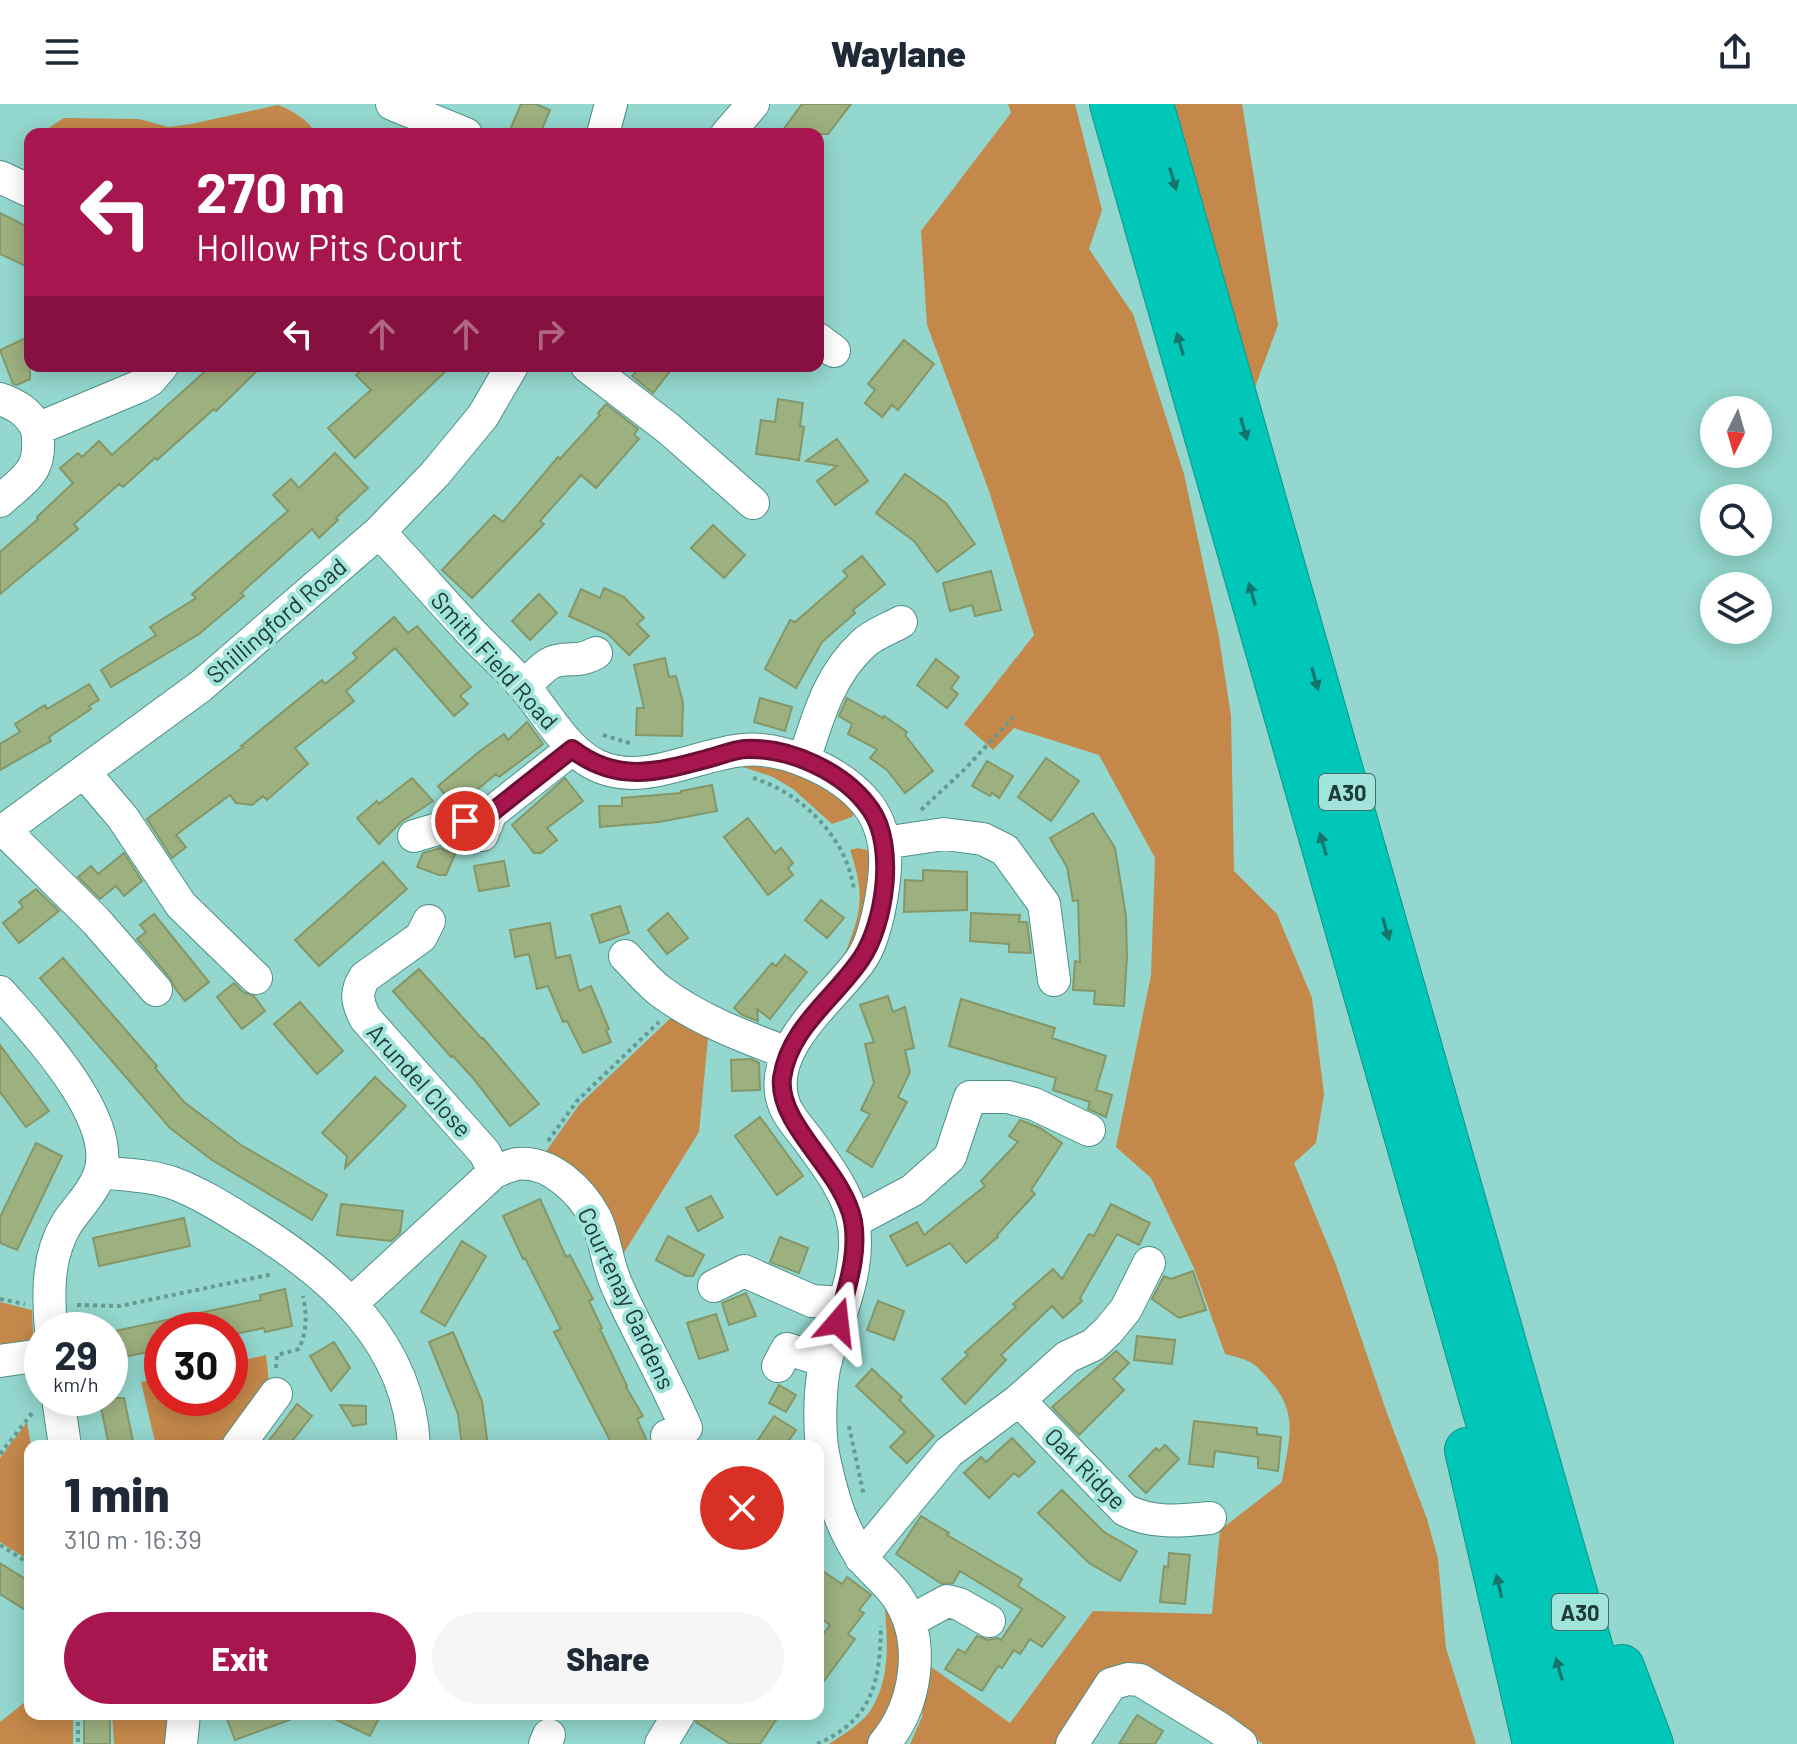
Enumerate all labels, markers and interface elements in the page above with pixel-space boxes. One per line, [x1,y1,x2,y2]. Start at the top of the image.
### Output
icon: menu [40,30,84,74]
icon: share [1713,30,1757,74]
text: Waylane [831,31,966,74]
text: 270 m [196,157,345,224]
icon: left [64,160,168,264]
one-way arrow [1167,167,1179,192]
text: Hollow Pits Court [196,225,463,268]
icon: left [276,312,320,356]
icon: ahead [360,312,404,356]
icon: ahead [444,312,488,356]
icon: right [528,312,572,356]
one-way arrow [1173,331,1186,355]
north arrow [1700,396,1772,468]
map controls [1700,396,1772,644]
one-way arrow [1238,417,1250,442]
button: search [1700,484,1772,556]
street label: Shillingford Road [200,551,352,689]
button: layers [1700,572,1772,644]
one-way arrow [1245,581,1258,605]
street label: Smith Field Road [426,585,564,735]
one-way arrow [1309,668,1322,692]
road number: A30 [1319,774,1375,810]
pin [431,787,499,855]
icon: arrive [443,799,487,843]
one-way arrow [1316,831,1329,855]
one-way arrow [1381,917,1393,942]
street label: Arundel Close [361,1017,479,1143]
street label: Courtenay Gardens [572,1202,682,1394]
position arrow [796,1280,880,1364]
speed limit sign: 30 [144,1312,248,1416]
text: 29 [54,1330,98,1378]
text: km/h [53,1372,99,1396]
street label: Oak Ridge [1039,1421,1133,1515]
text: 1 min [64,1464,170,1522]
button: close [700,1466,784,1550]
text: 310 m · 16:39 [64,1523,202,1554]
one-way arrow [1492,1574,1504,1599]
road number: A30 [1552,1594,1608,1630]
button: Exit [64,1612,416,1704]
button: Share [432,1612,784,1704]
one-way arrow [1552,1657,1564,1682]

